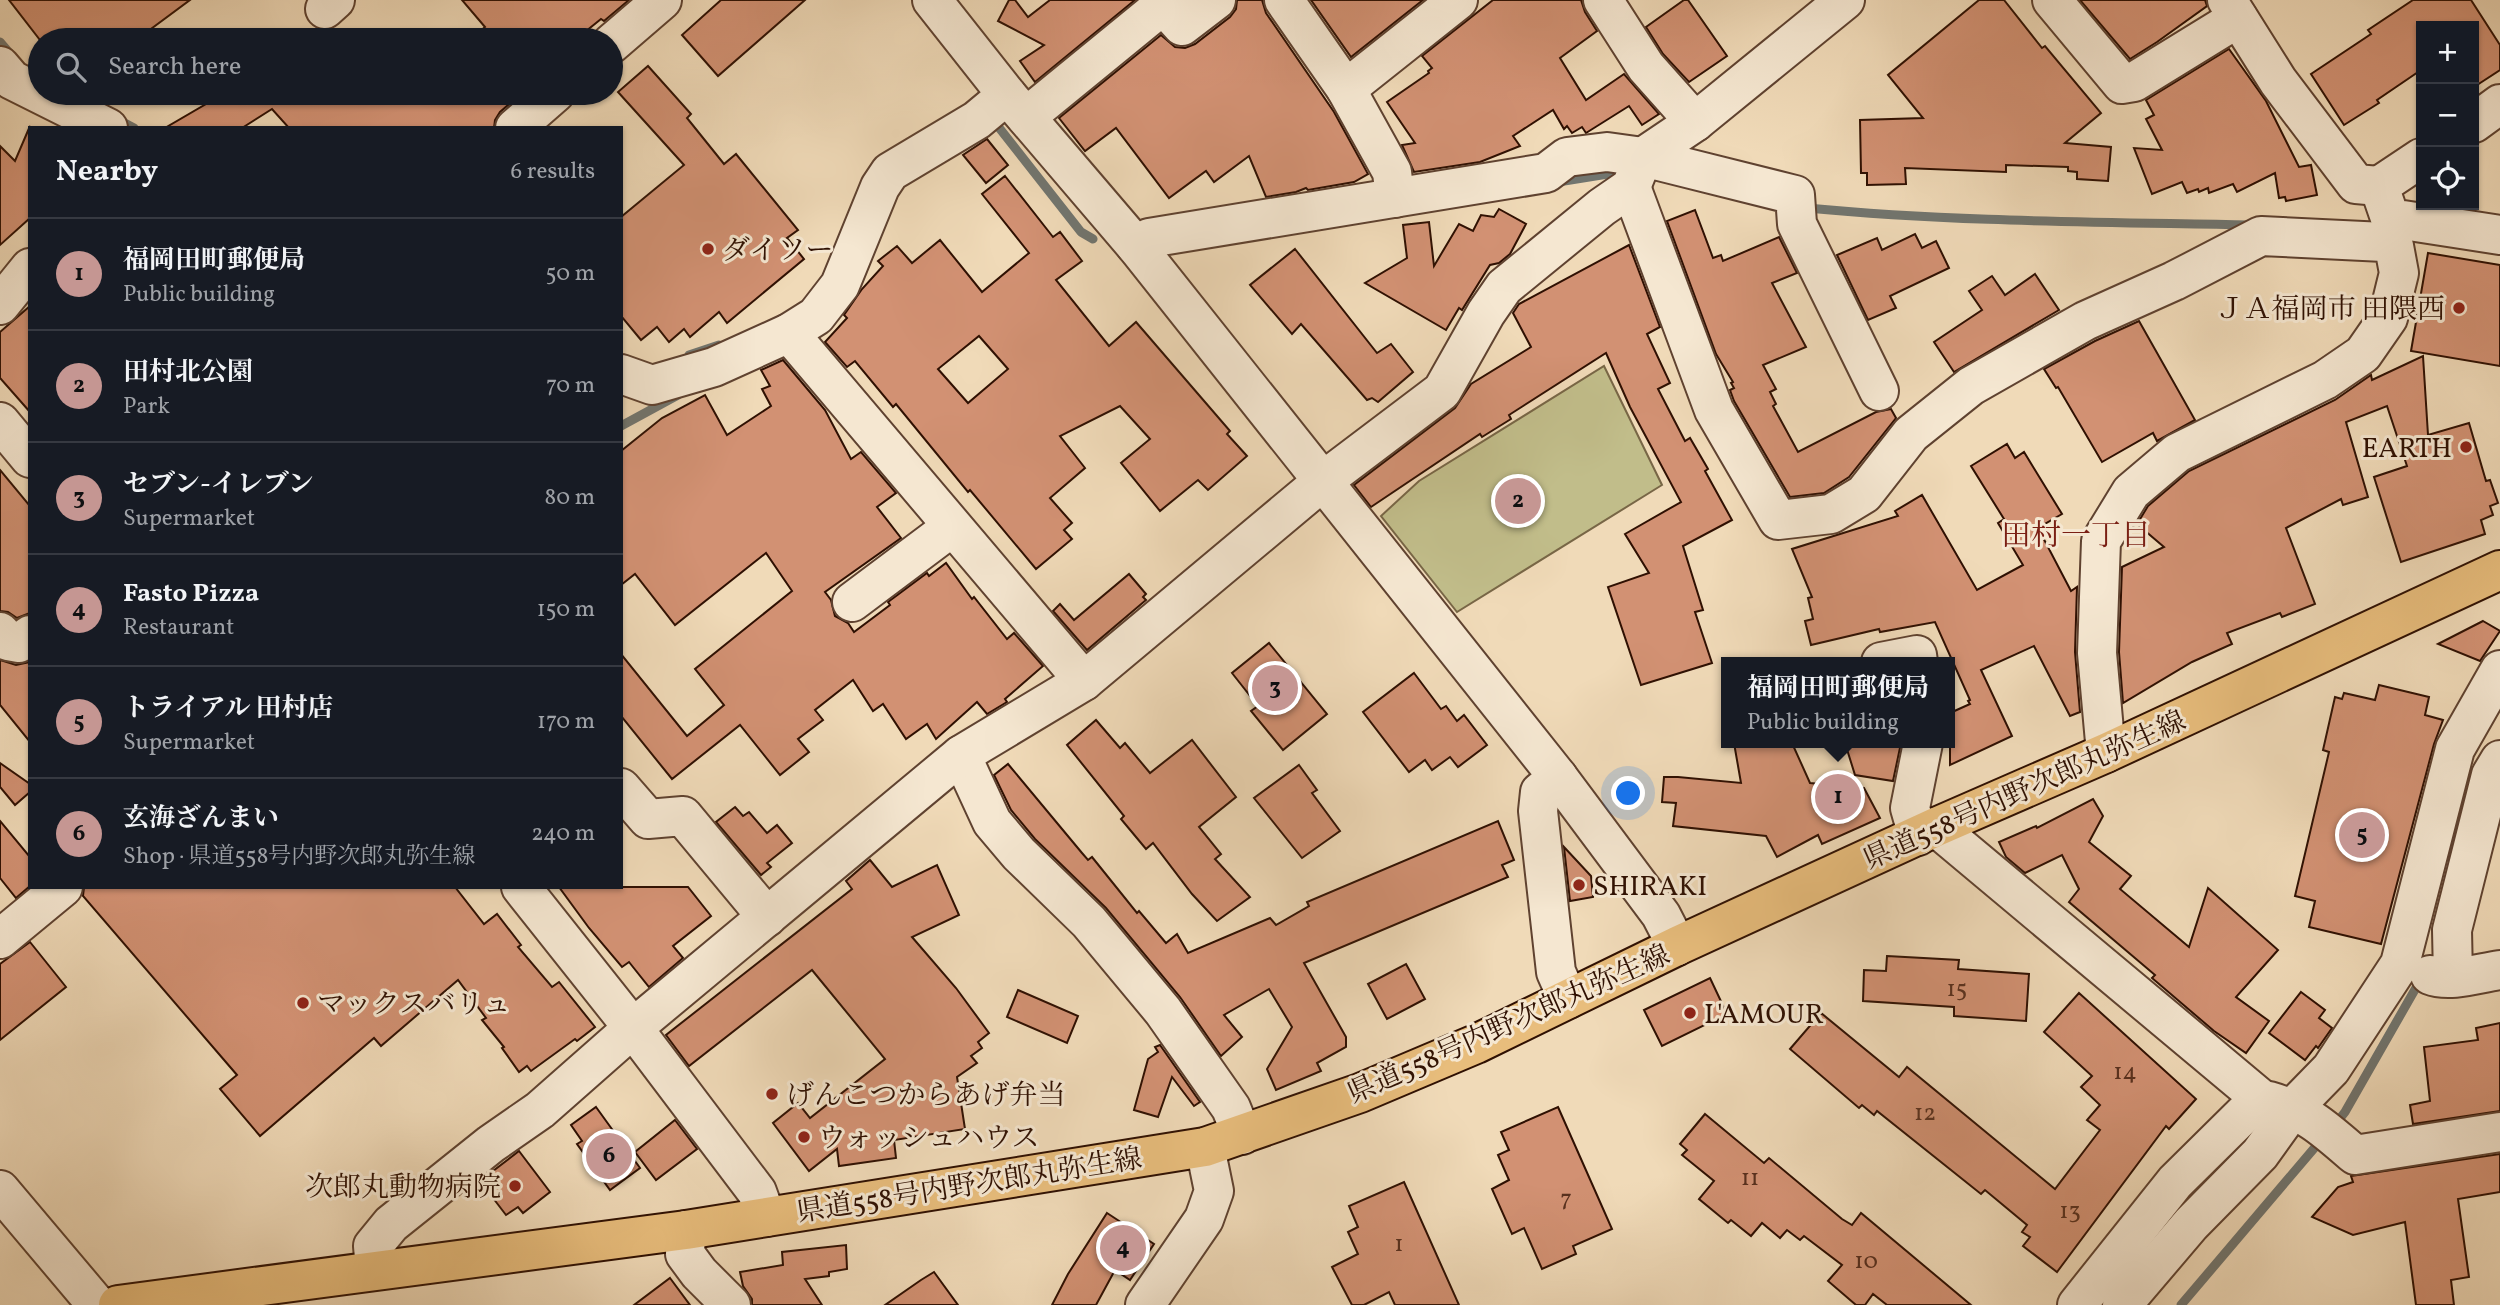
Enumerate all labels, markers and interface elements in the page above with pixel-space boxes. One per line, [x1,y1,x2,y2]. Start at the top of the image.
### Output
map controls [2416,21,2479,210]
button: + [2416,21,2479,84]
search box [28,28,623,105]
icon: search [52,48,90,86]
text: Search here [108,49,241,85]
button: − [2416,84,2479,147]
button: locate [2416,147,2479,210]
text: Nearby [56,151,158,193]
text: 6 results [511,156,595,188]
place label: ダイソー [722,232,833,271]
marker: ダイソー [700,241,716,257]
text: 福岡田町郵便局 [123,243,305,279]
text: 1 [74,258,84,290]
text: 50 m [546,258,595,290]
text: Public building [123,279,275,311]
place label: ＪＡ福岡市 田隈西 [2215,291,2445,330]
marker: ＪＡ福岡市 田隈西 [2451,300,2467,316]
text: 田村北公園 [123,355,253,391]
text: 2 [73,370,85,402]
text: 70 m [546,370,595,402]
text: Park [123,391,170,423]
place label: EARTH [2362,430,2452,469]
marker: EARTH [2458,439,2474,455]
text: セブン-イレブン [123,467,314,503]
pin: 2 [1495,475,1541,527]
text: 3 [73,482,85,514]
text: 80 m [545,482,595,514]
text: Supermarket [123,503,255,535]
district label: 田村一丁目 [2001,516,2151,558]
text: Fasto Pizza [123,576,259,612]
text: 4 [72,594,86,626]
text: 150 m [537,594,595,626]
text: Restaurant [123,612,234,644]
popup [1721,657,1955,748]
pin: 3 [1252,662,1298,714]
text: 福岡田町郵便局 [1747,671,1929,707]
text: トライアル 田村店 [123,691,334,727]
street label: 県道558号内野次郎丸弥生線 [1858,702,2192,880]
text: 5 [73,706,85,738]
text: 170 m [537,706,595,738]
text: Public building [1747,707,1899,739]
text: Supermarket [123,727,255,759]
pin: 1 [1815,771,1861,823]
your location [1611,776,1645,810]
text: 玄海ざんまい [123,801,279,837]
pin: 5 [2339,809,2385,861]
text: 6 [73,818,85,850]
text: 240 m [531,818,595,850]
text: Shop · 県道558号内野次郎丸弥生線 [123,841,475,873]
place label: SHIRAKI [1593,868,1707,907]
marker: SHIRAKI [1571,877,1587,893]
street label: 県道558号内野次郎丸弥生線 [1342,936,1676,1114]
house number: 15 [1947,973,1967,1007]
place label: マックスバリュ [317,986,511,1025]
marker: マックスバリュ [295,995,311,1011]
place label: L'AMOUR [1704,996,1824,1035]
marker: L'AMOUR [1682,1005,1698,1021]
house number: 14 [2113,1056,2137,1090]
place label: げんこつからあげ弁当 [786,1077,1065,1116]
marker: げんこつからあげ弁当 [764,1086,780,1102]
house number: 12 [1914,1097,1936,1131]
place label: ウォッシュハウス [818,1120,1039,1159]
marker: ウォッシュハウス [796,1129,812,1145]
pin: 6 [586,1130,632,1182]
street label: 県道558号内野次郎丸弥生線 [794,1140,1145,1233]
house number: 11 [1741,1162,1759,1196]
place label: 次郎丸動物病院 [305,1169,501,1208]
marker: 次郎丸動物病院 [507,1178,523,1194]
house number: 7 [1560,1183,1572,1217]
house number: 13 [2059,1195,2081,1229]
pin: 4 [1100,1222,1146,1274]
house number: 1 [1394,1228,1404,1262]
house number: 10 [1854,1245,1878,1279]

